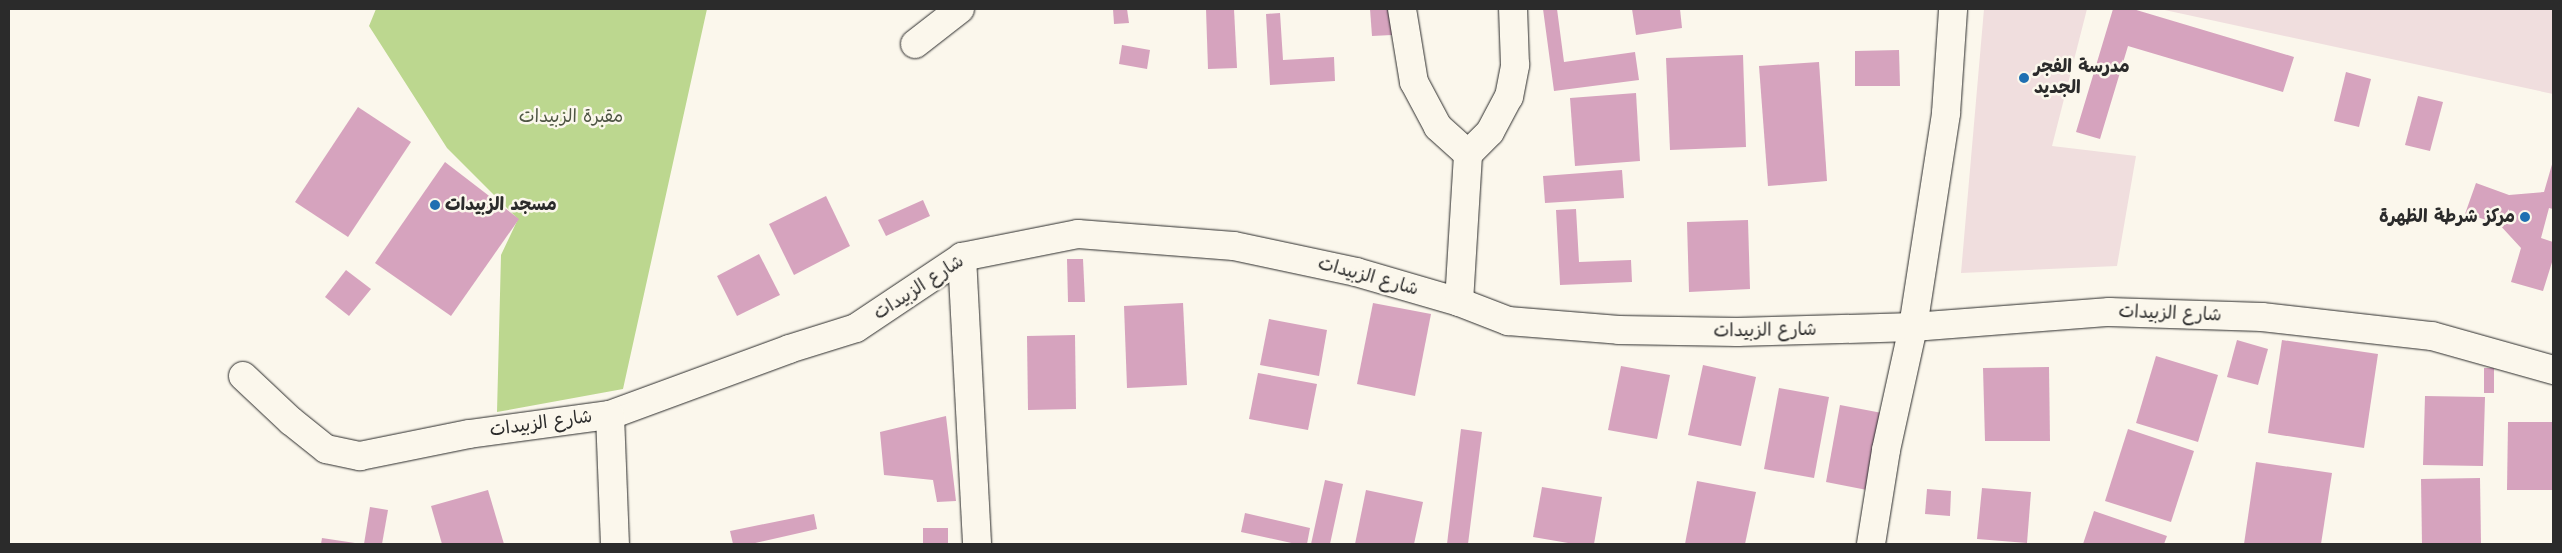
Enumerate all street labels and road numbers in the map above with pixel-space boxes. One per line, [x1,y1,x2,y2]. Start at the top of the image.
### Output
street label: شارع الزبيدات [870,251,968,325]
street label: شارع الزبيدات [1315,253,1421,301]
street label: شارع الزبيدات [2118,301,2222,327]
street label: شارع الزبيدات [1713,319,1817,343]
street label: شارع الزبيدات [488,406,594,442]

